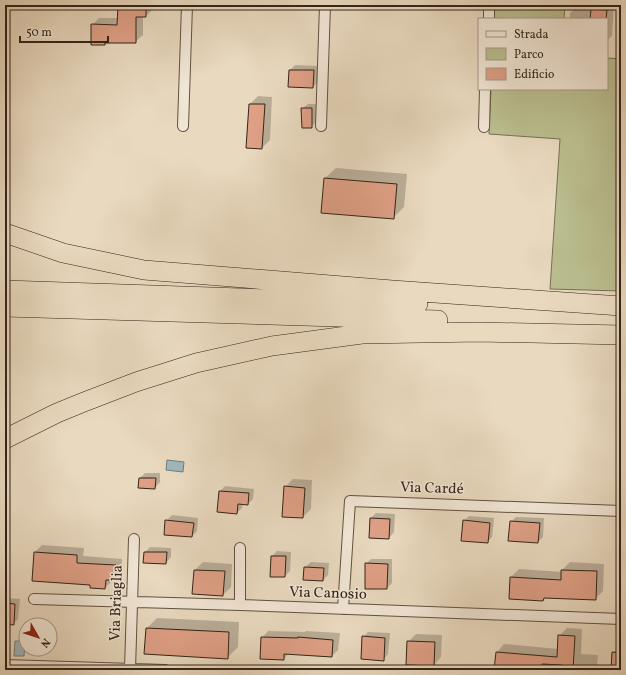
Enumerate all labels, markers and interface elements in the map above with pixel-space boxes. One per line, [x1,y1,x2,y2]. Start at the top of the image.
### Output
scale bar [20,18,108,44]
legend [478,18,608,90]
text: 50 m [26,25,52,41]
text: Strada [514,27,549,43]
text: Parco [514,47,544,63]
text: Edificio [514,67,554,83]
street label: Via Cardé [400,477,464,501]
street label: Via Briaglia [105,565,129,641]
street label: Via Canosio [289,582,367,606]
north arrow [18,617,58,657]
text: N [36,635,53,650]

